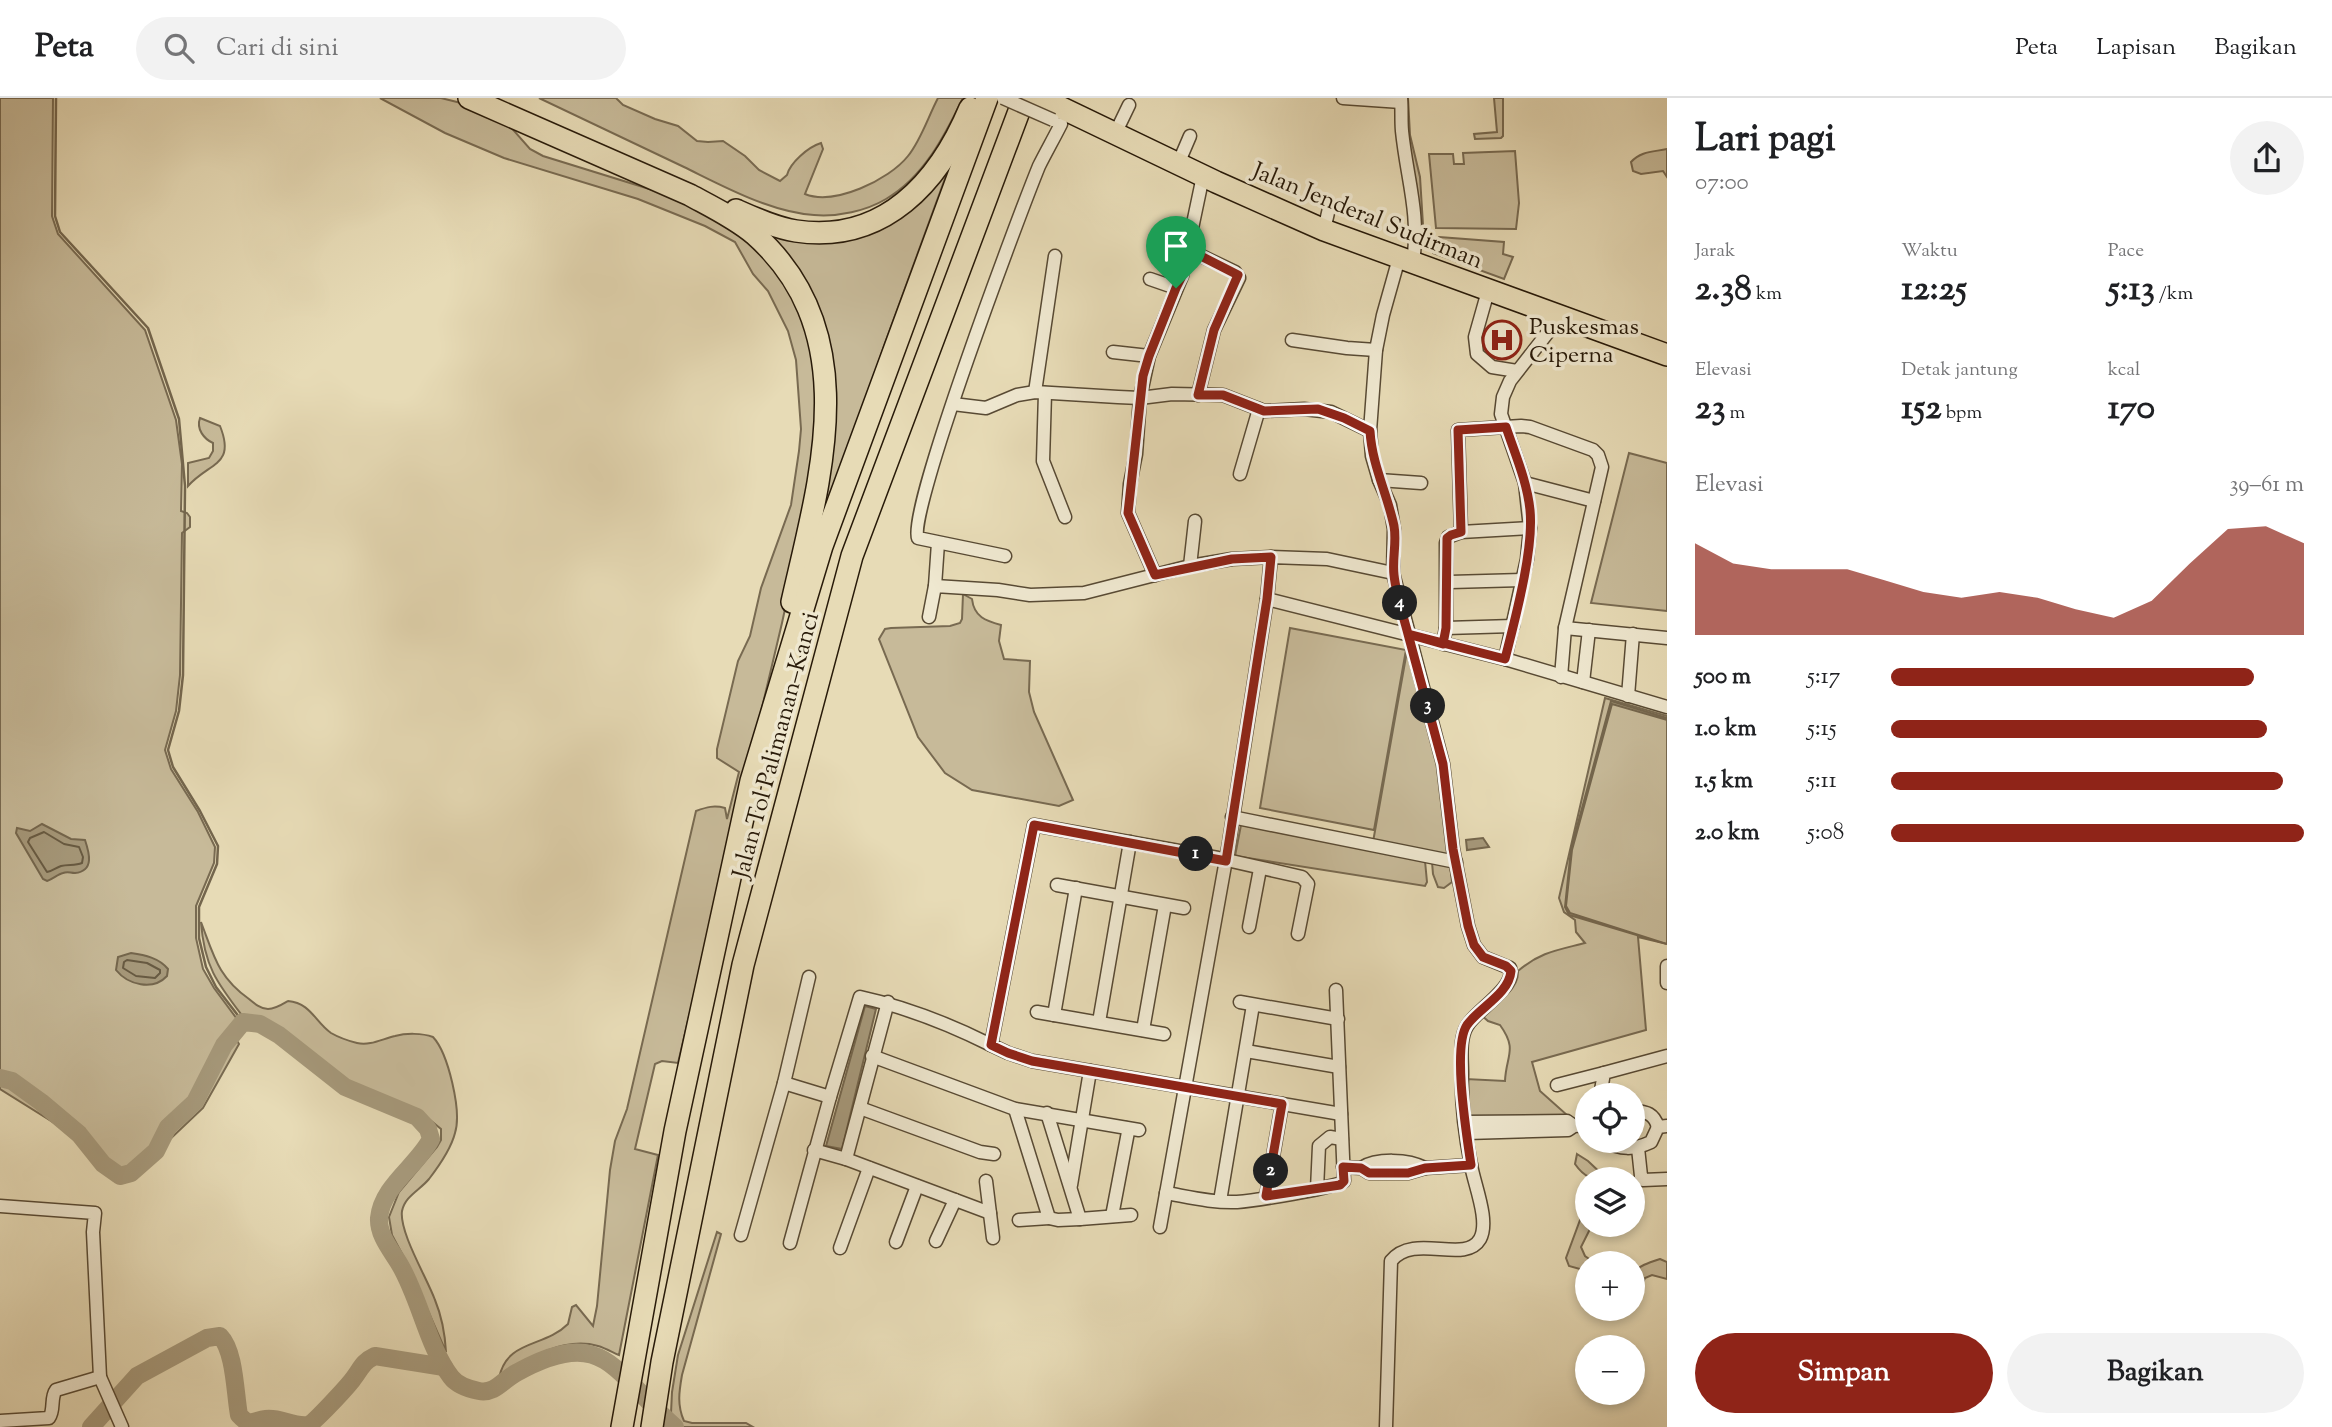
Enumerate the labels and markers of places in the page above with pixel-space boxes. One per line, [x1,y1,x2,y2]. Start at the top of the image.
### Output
pin [1146,216,1206,288]
place label: Puskesmas Ciperna [1529,311,1639,373]
hospital icon: Puskesmas Ciperna [1481,319,1523,361]
pin: 4 [1382,586,1418,620]
pin: 3 [1410,688,1446,724]
pin: 1 [1178,836,1214,872]
pin: 2 [1254,1154,1288,1188]

